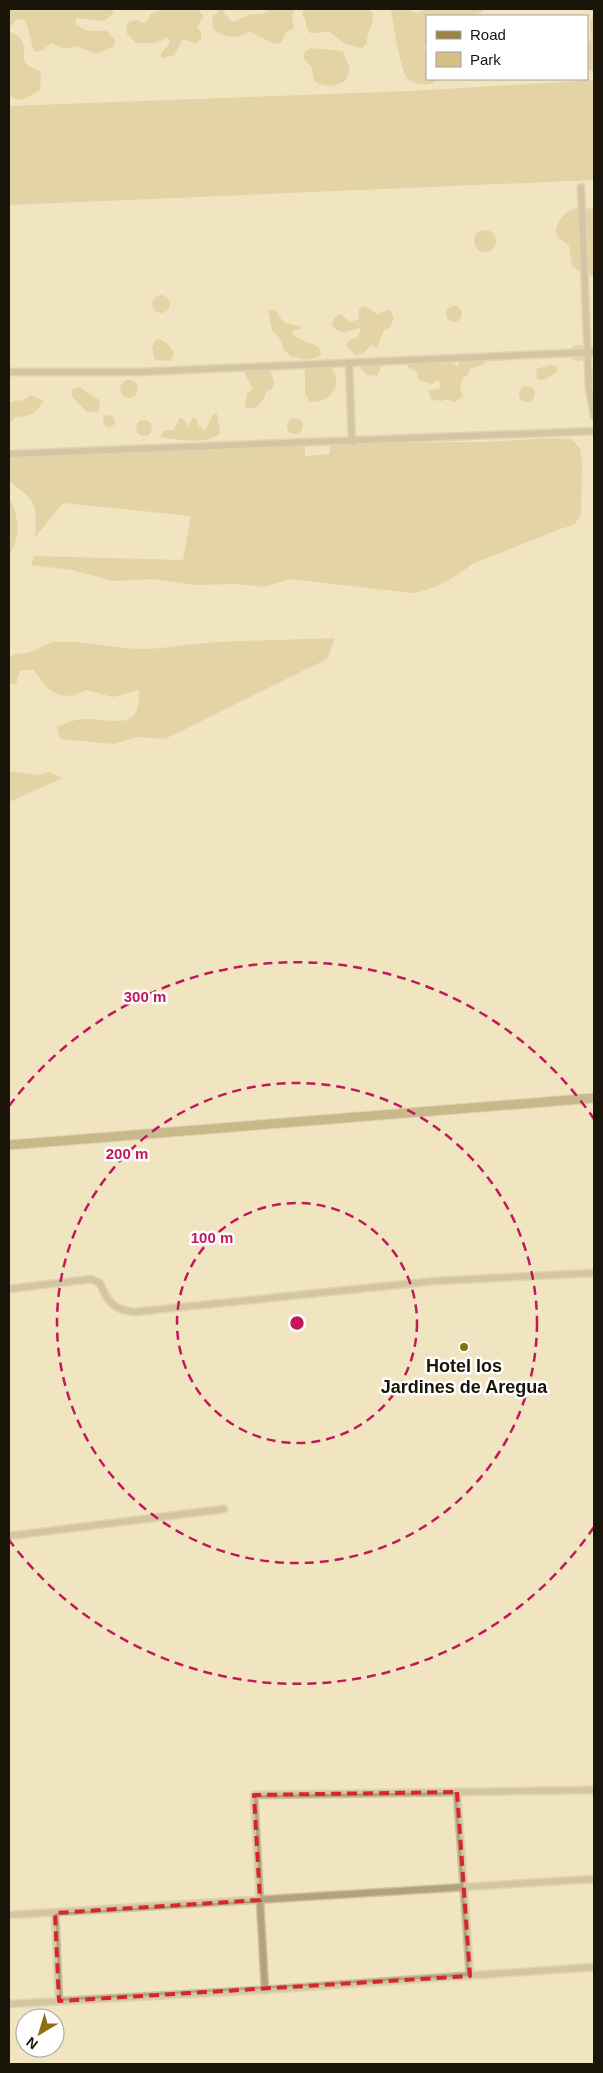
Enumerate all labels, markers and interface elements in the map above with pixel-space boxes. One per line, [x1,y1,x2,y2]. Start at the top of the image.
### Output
legend [426,15,588,80]
text: Road [470,26,506,43]
text: Park [470,51,501,68]
text: 300 m [124,988,166,1005]
text: 200 m [106,1145,148,1162]
text: 100 m [191,1229,233,1246]
centre of rings [288,1314,306,1332]
marker: Hotel los Jardines de Aregua [458,1341,470,1353]
place label: Hotel los Jardines de Aregua [381,1356,548,1397]
north arrow [15,2008,65,2058]
text: N [23,2034,41,2053]

